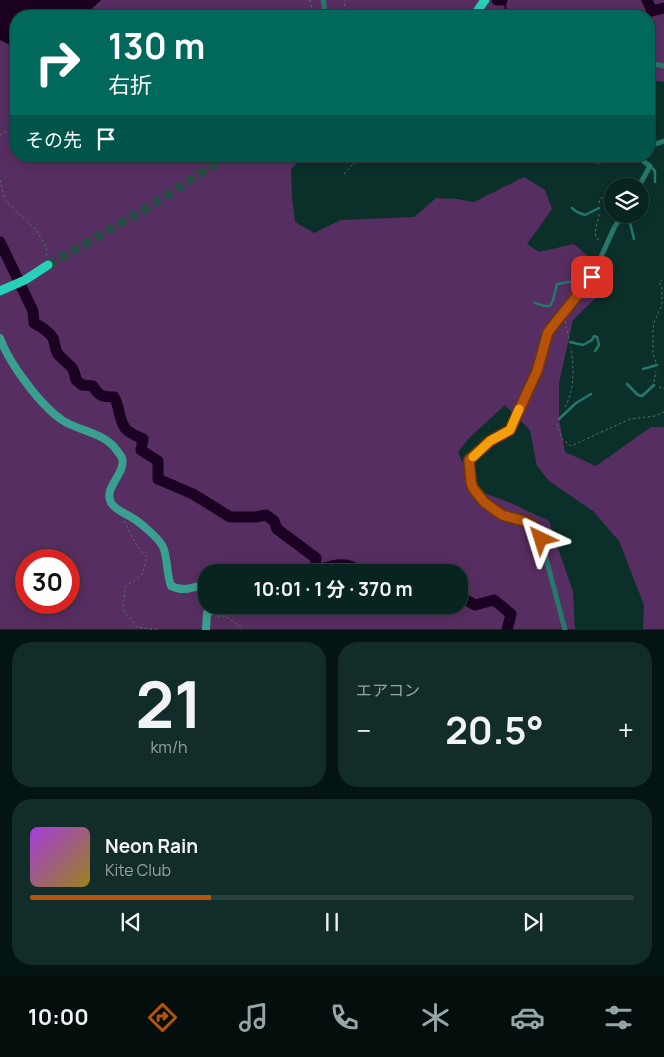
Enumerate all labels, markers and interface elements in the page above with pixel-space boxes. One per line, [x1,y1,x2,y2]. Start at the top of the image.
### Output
text: 130 m [108,22,205,70]
icon: right [25,30,90,95]
text: 右折 [108,70,152,100]
icon: arrive [92,125,120,153]
text: その先 [25,127,82,153]
map controls [604,178,649,223]
button: layers [604,178,649,223]
pin [571,256,613,298]
icon: arrive [578,263,606,291]
position arrow [514,512,566,564]
speed limit sign: 30 [15,549,80,614]
text: 10:01 · 1 分 · 370 m [253,576,413,602]
text: 21 [135,659,203,748]
text: エアコン [356,679,420,701]
text: 20.5° [445,703,544,755]
text: − [356,711,371,749]
text: + [618,711,634,749]
text: km/h [150,736,188,758]
text: Neon Rain [105,833,198,859]
text: Kite Club [105,859,171,881]
icon: previous [117,908,145,936]
icon: pause [318,908,346,936]
icon: next [519,908,547,936]
icon: directions [145,1000,180,1035]
icon: music [236,1000,271,1035]
icon: phone [327,1000,362,1035]
icon: climate [418,1000,453,1035]
icon: car [510,1000,545,1035]
icon: filters [601,1000,636,1035]
text: 10:00 [28,1002,89,1032]

